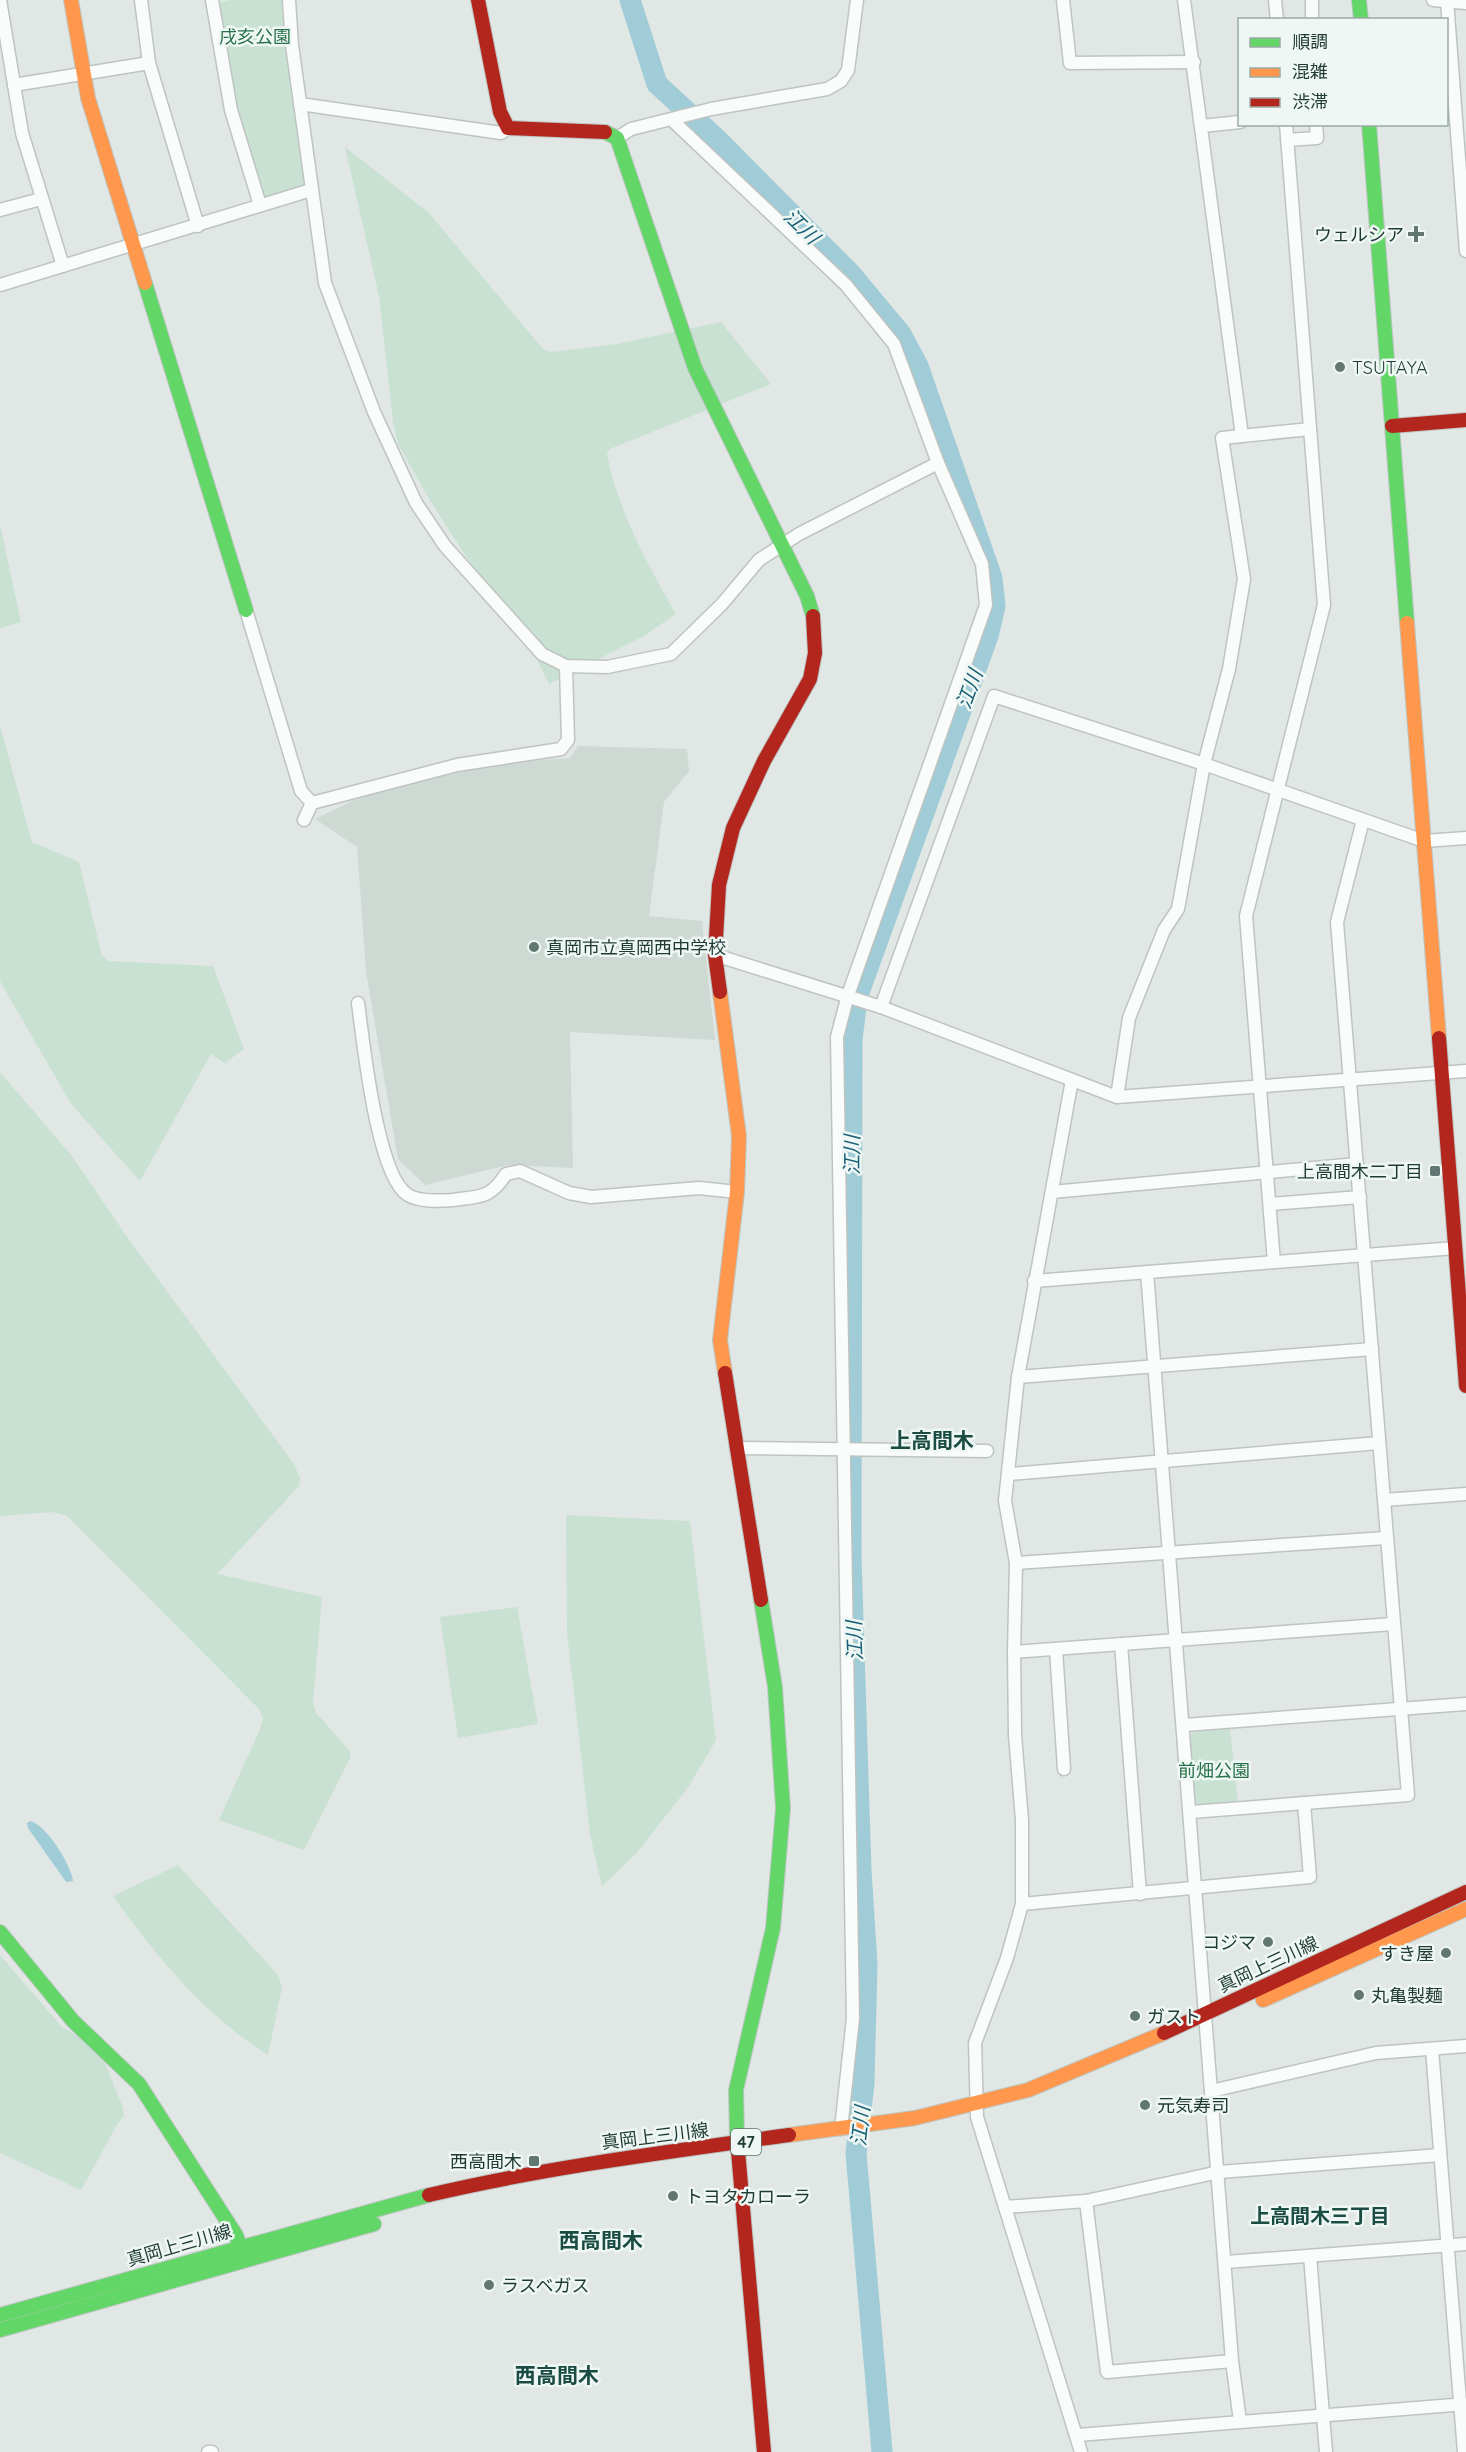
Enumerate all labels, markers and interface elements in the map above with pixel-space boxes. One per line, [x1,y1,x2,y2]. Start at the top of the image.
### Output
legend [1238,18,1448,126]
park label: 戌亥公園 [219,25,291,48]
text: 順調 [1292,30,1328,53]
text: 混雑 [1292,60,1328,83]
text: 渋滞 [1292,90,1328,113]
water label: 江川 [779,203,827,250]
place label: ウェルシア [1314,223,1404,246]
marker: ウェルシア [1409,227,1423,241]
place label: TSUTAYA [1352,356,1428,379]
marker: TSUTAYA [1333,360,1347,374]
water label: 江川 [950,664,988,712]
place label: 真岡市立真岡西中学校 [546,936,726,959]
marker: 真岡市立真岡西中学校 [527,940,541,954]
water label: 江川 [839,1133,864,1175]
place label: 上高間木二丁目 [1297,1160,1423,1183]
marker: 上高間木二丁目 [1428,1164,1442,1178]
district label: 上高間木 [890,1427,974,1453]
water label: 江川 [841,1619,867,1661]
park label: 前畑公園 [1178,1759,1250,1782]
place label: コジマ [1202,1931,1256,1954]
street label: 真岡上三川線 [1214,1931,1322,1997]
marker: コジマ [1261,1935,1275,1949]
place label: すき屋 [1380,1942,1434,1965]
marker: すき屋 [1439,1946,1453,1960]
place label: 丸亀製麺 [1371,1984,1443,2007]
marker: 丸亀製麺 [1352,1988,1366,2002]
place label: ガスト [1147,2005,1201,2028]
marker: ガスト [1128,2009,1142,2023]
place label: 元気寿司 [1157,2094,1229,2117]
marker: 元気寿司 [1138,2098,1152,2112]
water label: 江川 [845,2103,875,2147]
street label: 真岡上三川線 [600,2118,710,2154]
road number: 47 [731,2129,761,2155]
place label: 西高間木 [450,2150,522,2173]
marker: 西高間木 [527,2154,541,2168]
place label: トヨタカローラ [685,2185,811,2208]
marker: トヨタカローラ [666,2189,680,2203]
district label: 上高間木三丁目 [1250,2203,1390,2228]
street label: 真岡上三川線 [124,2219,234,2271]
district label: 西高間木 [559,2227,643,2253]
place label: ラスベガス [501,2274,589,2297]
marker: ラスベガス [482,2278,496,2292]
district label: 西高間木 [515,2362,599,2388]

